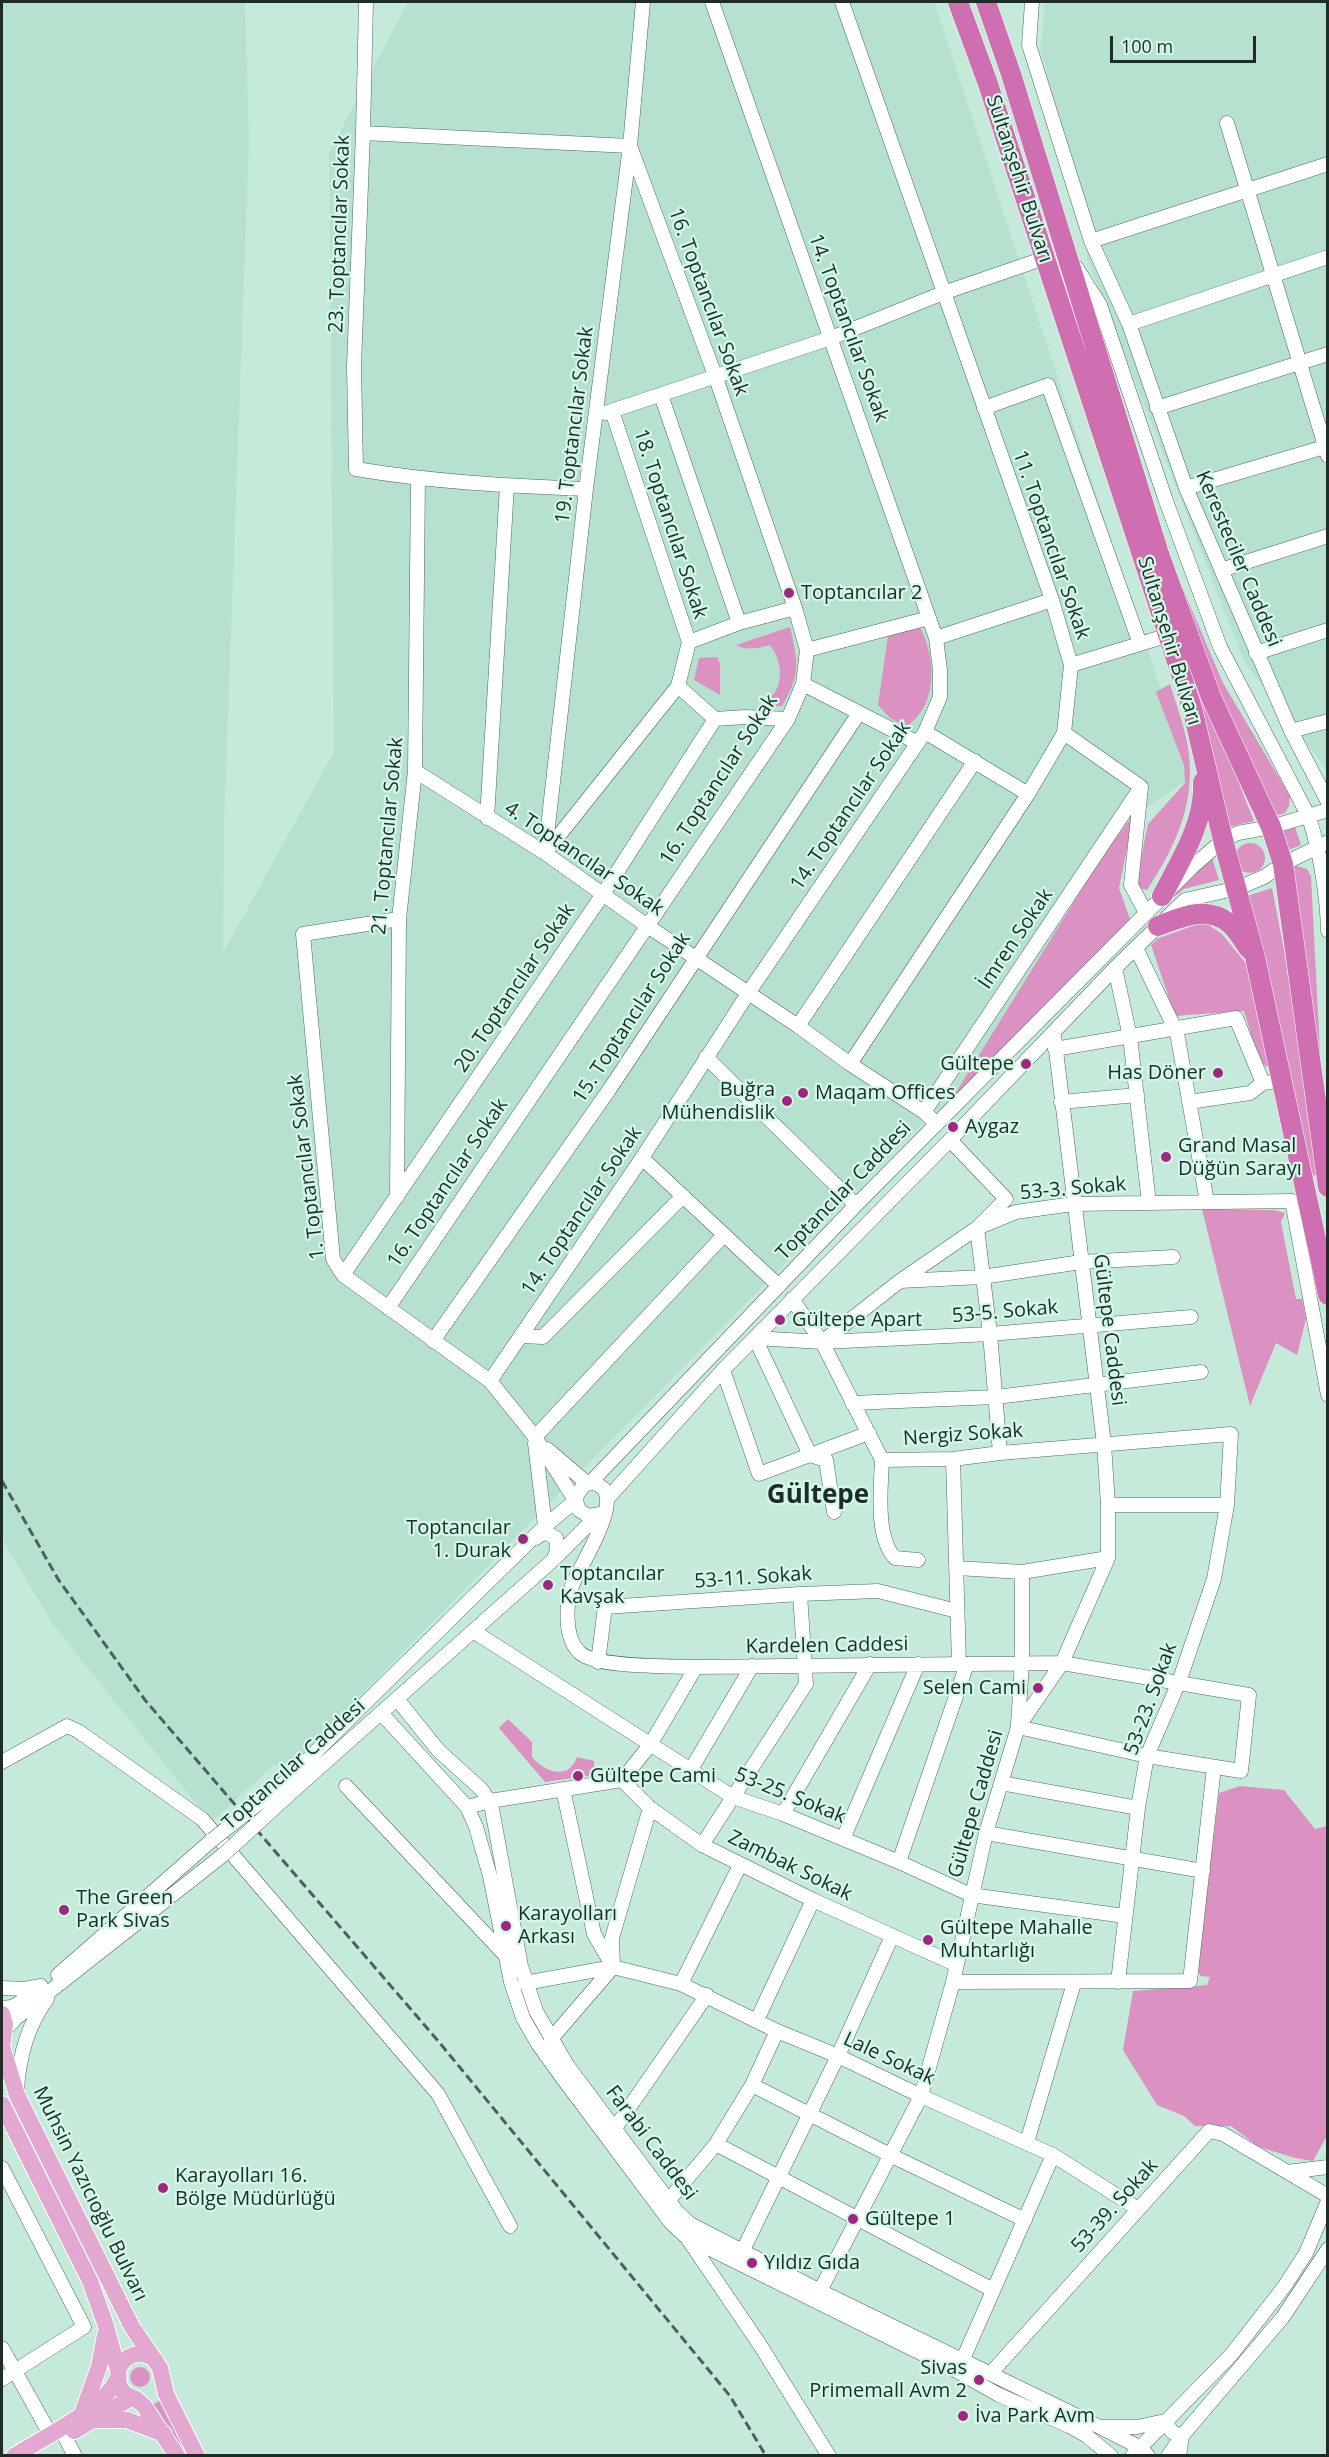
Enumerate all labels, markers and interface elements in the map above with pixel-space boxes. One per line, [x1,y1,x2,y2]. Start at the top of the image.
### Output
scale bar [1113,24,1258,62]
text: 100 m [1121,34,1173,58]
street label: Sultanşehir Bulvarı [981,92,1057,266]
street label: 23. Toptancılar Sokak [325,134,355,334]
street label: 16. Toptancılar Sokak [663,205,753,399]
street label: 14. Toptancılar Sokak [803,231,893,425]
street label: 19. Toptancılar Sokak [551,325,599,525]
street label: 18. Toptancılar Sokak [628,426,712,622]
street label: 11. Toptancılar Sokak [1007,447,1095,643]
street label: Keresteciler Caddesi [1190,467,1286,651]
street label: Sultanşehir Bulvarı [1132,554,1206,728]
place label: Toptancılar 2 [801,581,922,605]
marker: Toptancılar 2 [782,586,796,600]
street label: 16. Toptancılar Sokak [655,690,783,870]
street label: 14. Toptancılar Sokak [786,717,916,895]
street label: 21. Toptancılar Sokak [367,736,409,936]
street label: 4. Toptancılar Sokak [500,797,668,921]
street label: İmren Sokak [974,884,1058,994]
street label: 20. Toptancılar Sokak [450,899,580,1077]
street label: 15. Toptancılar Sokak [568,928,696,1108]
place label: Gültepe [940,1052,1014,1076]
marker: Gültepe [1019,1057,1033,1071]
place label: Has Döner [1107,1061,1206,1085]
marker: Has Döner [1211,1066,1225,1080]
street label: 1. Toptancılar Sokak [284,1073,330,1261]
place label: Buğra Mühendislik [662,1078,775,1125]
place label: Maqam Offices [815,1081,956,1105]
marker: Maqam Offices [796,1086,810,1100]
street label: 16. Toptancılar Sokak [383,1094,513,1272]
marker: Buğra Mühendislik [780,1094,794,1108]
place label: Aygaz [965,1115,1019,1139]
street label: Toptancılar Caddesi [771,1117,917,1265]
marker: Aygaz [946,1120,960,1134]
street label: 14. Toptancılar Sokak [517,1122,647,1300]
place label: Grand Masal Düğün Sarayı [1178,1134,1302,1181]
marker: Grand Masal Düğün Sarayı [1159,1150,1173,1164]
street label: 53-3. Sokak [1019,1172,1127,1206]
street label: Gültepe Caddesi [1088,1253,1130,1407]
street label: 53-5. Sokak [951,1295,1059,1329]
place label: Gültepe Apart [792,1308,922,1332]
marker: Gültepe Apart [773,1313,787,1327]
street label: Nergiz Sokak [902,1419,1024,1451]
district label: Gültepe [767,1480,869,1512]
place label: Toptancılar 1. Durak [406,1516,511,1563]
marker: Toptancılar 1. Durak [516,1532,530,1546]
place label: Toptancılar Kavşak [560,1562,665,1609]
street label: 53-11. Sokak [693,1562,813,1594]
marker: Toptancılar Kavşak [541,1578,555,1592]
street label: Kardelen Caddesi [745,1633,909,1659]
street label: 53-23. Sokak [1120,1640,1182,1758]
place label: Selen Cami [923,1676,1026,1700]
marker: Selen Cami [1031,1681,1045,1695]
street label: Toptancılar Caddesi [218,1695,370,1835]
street label: Gültepe Caddesi [943,1727,1009,1881]
street label: 53-25. Sokak [731,1763,849,1829]
place label: Gültepe Cami [590,1764,716,1788]
marker: Gültepe Cami [571,1769,585,1783]
street label: Zambak Sokak [724,1826,856,1906]
place label: The Green Park Sivas [76,1886,173,1933]
place label: Karayolları Arkası [518,1902,617,1949]
marker: The Green Park Sivas [57,1903,71,1917]
place label: Gültepe Mahalle Muhtarlığı [940,1916,1093,1963]
marker: Karayolları Arkası [499,1919,513,1933]
marker: Gültepe Mahalle Muhtarlığı [921,1933,935,1947]
street label: Lale Sokak [839,2027,939,2091]
street label: Farabi Caddesi [600,2081,702,2205]
street label: Muhsin Yazıcıoğlu Bulvarı [28,2083,152,2305]
street label: 53-39. Sokak [1067,2154,1163,2258]
place label: Karayolları 16. Bölge Müdürlüğü [175,2164,336,2211]
marker: Karayolları 16. Bölge Müdürlüğü [156,2181,170,2195]
place label: Gültepe 1 [865,2207,955,2231]
marker: Gültepe 1 [846,2212,860,2226]
place label: Yıldız Gıda [764,2251,860,2275]
marker: Yıldız Gıda [745,2256,759,2270]
place label: Sivas Primemall Avm 2 [809,2356,967,2403]
marker: Sivas Primemall Avm 2 [972,2373,986,2387]
place label: İva Park Avm [975,2404,1095,2428]
marker: İva Park Avm [956,2409,970,2423]

